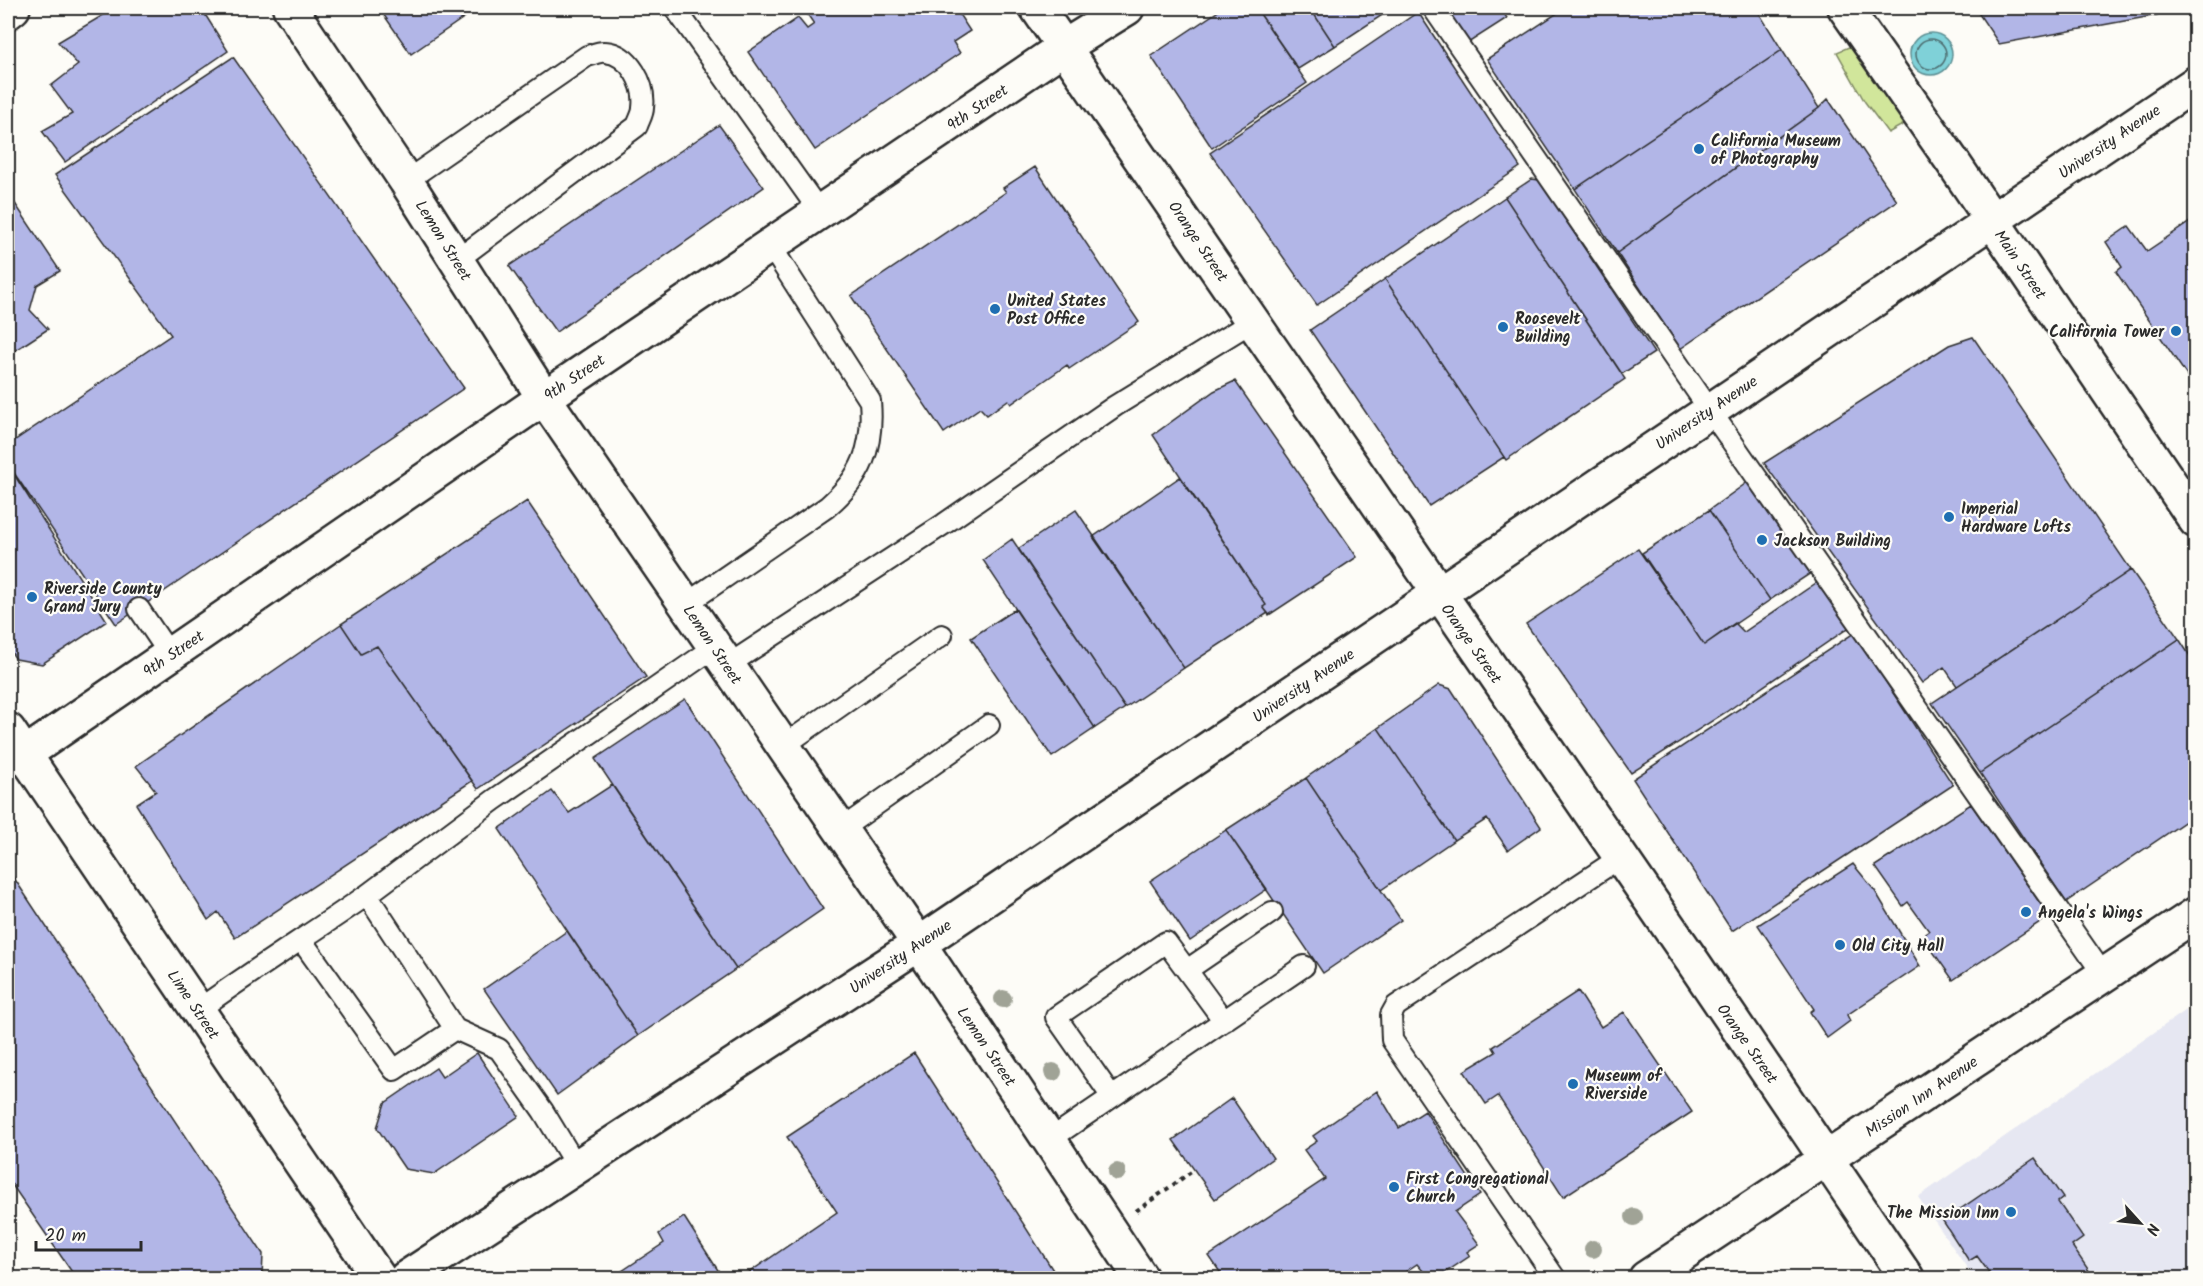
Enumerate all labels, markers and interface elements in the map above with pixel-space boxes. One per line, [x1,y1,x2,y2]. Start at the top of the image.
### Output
street label: 9th Street [942,78,1014,138]
street label: University Avenue [2054,99,2166,186]
place label: California Museum of Photography [1711,129,1841,172]
marker: California Museum of Photography [1692,142,1706,156]
street label: Lemon Street [408,195,478,287]
street label: Orange Street [1161,196,1235,288]
street label: Main Street [1987,225,2053,305]
place label: United States Post Office [1007,289,1107,332]
marker: United States Post Office [988,302,1002,316]
place label: Roosevelt Building [1515,307,1581,350]
marker: Roosevelt Building [1496,320,1510,334]
place label: California Tower [2049,320,2165,345]
marker: California Tower [2169,324,2183,338]
street label: 9th Street [539,348,611,408]
street label: University Avenue [1651,370,1763,457]
place label: Imperial Hardware Lofts [1961,497,2071,540]
marker: Imperial Hardware Lofts [1942,510,1956,524]
place label: Jackson Building [1774,529,1891,554]
marker: Jackson Building [1755,533,1769,547]
place label: Riverside County Grand Jury [44,577,162,620]
marker: Riverside County Grand Jury [25,590,39,604]
street label: Orange Street [1434,599,1508,690]
street label: Lemon Street [676,600,748,690]
street label: 9th Street [138,624,210,684]
street label: University Avenue [1248,643,1360,730]
place label: Angela's Wings [2038,901,2143,926]
marker: Angela's Wings [2019,905,2033,919]
street label: University Avenue [845,914,957,1001]
place label: Old City Hall [1852,934,1945,959]
marker: Old City Hall [1833,938,1847,952]
street label: Lime Street [160,965,226,1045]
street label: Orange Street [1710,999,1784,1090]
street label: Lemon Street [950,1002,1022,1092]
street label: Mission Inn Avenue [1860,1050,1983,1144]
place label: Museum of Riverside [1585,1064,1663,1107]
marker: Museum of Riverside [1566,1077,1580,1091]
place label: First Congregational Church [1406,1167,1549,1210]
marker: First Congregational Church [1387,1180,1401,1194]
north arrow [2110,1193,2170,1253]
place label: The Mission Inn [1887,1201,1999,1226]
marker: The Mission Inn [2004,1205,2018,1219]
scale bar [36,1214,141,1252]
text: N [2139,1219,2165,1239]
text: 20 m [45,1222,86,1251]

